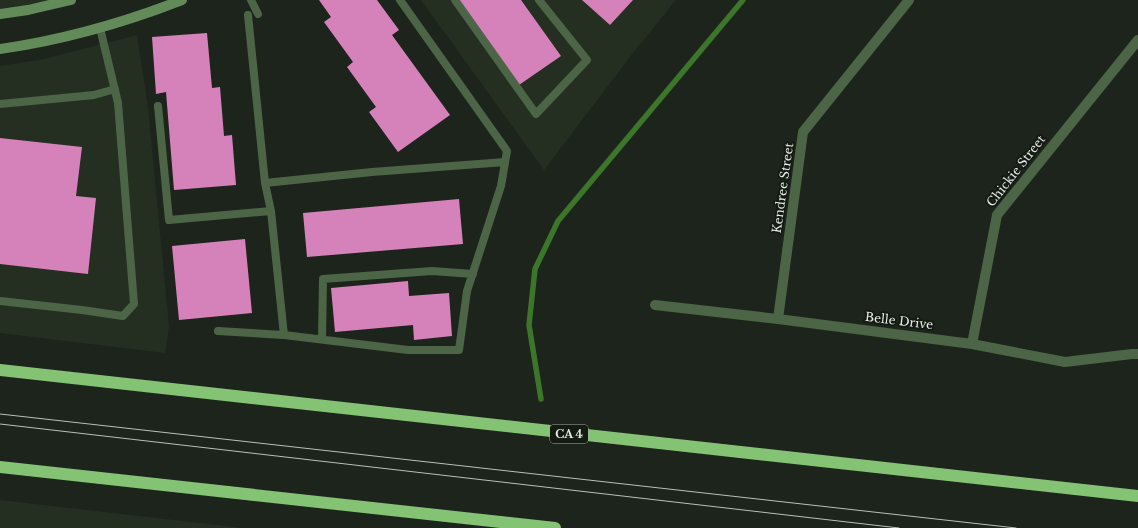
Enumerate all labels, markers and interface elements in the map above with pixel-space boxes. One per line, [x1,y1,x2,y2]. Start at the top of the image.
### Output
street label: Chickie Street [983,132,1048,209]
street label: Kendree Street [769,141,796,234]
street label: Belle Drive [864,309,934,332]
road number: CA 4 [550,425,588,443]

